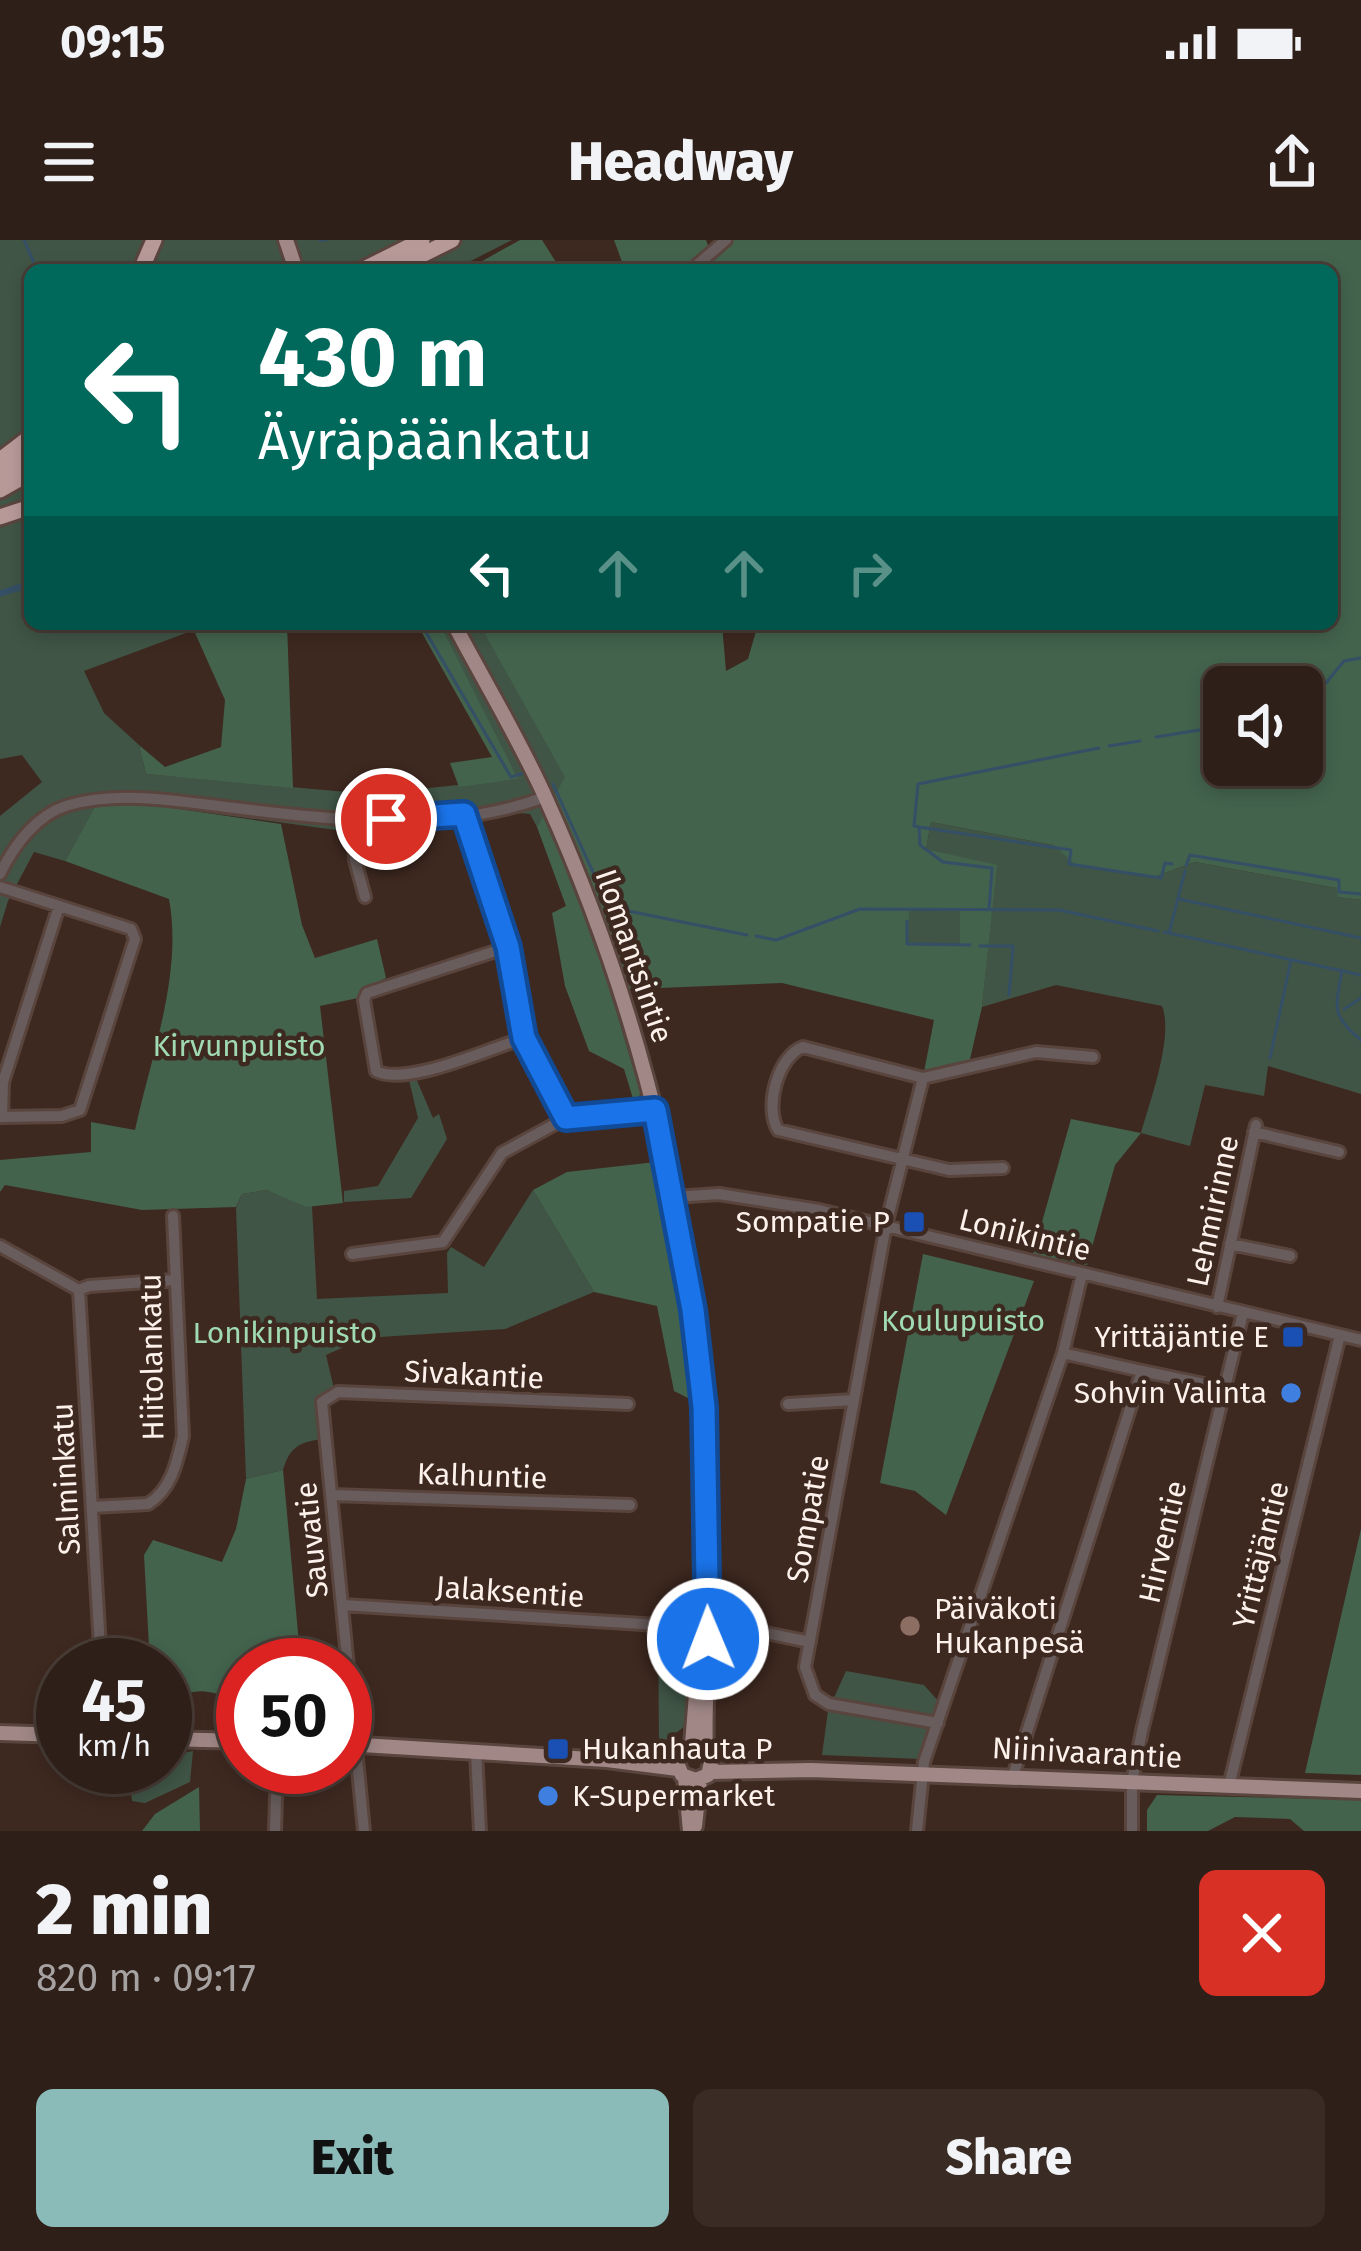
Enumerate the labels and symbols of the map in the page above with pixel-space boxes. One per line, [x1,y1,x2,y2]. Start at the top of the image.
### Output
pin [335,768,437,870]
street label: Ilomantsintie [587,865,681,1047]
park label: Kirvunpuisto [152,1028,326,1064]
street label: Lehmirinne [1179,1132,1247,1290]
street label: Lonikintie [955,1201,1095,1269]
place label: Sompatie P [736,1204,890,1240]
marker: Sompatie P [901,1209,927,1235]
street label: Hiitolankatu [133,1273,171,1441]
park label: Koulupuisto [881,1303,1045,1339]
park label: Lonikinpuisto [193,1315,377,1351]
place label: Yrittäjäntie E [1095,1319,1269,1355]
marker: Yrittäjäntie E [1280,1324,1306,1350]
street label: Sivakantie [403,1353,545,1397]
place label: Sohvin Valinta [1074,1375,1267,1411]
marker: Sohvin Valinta [1278,1380,1304,1406]
street label: Salminkatu [44,1402,88,1556]
street label: Sompatie [779,1452,837,1586]
street label: Kalhuntie [416,1456,548,1496]
street label: Hirventie [1131,1477,1195,1607]
street label: Yrittäjäntie [1225,1478,1297,1632]
street label: Sauvatie [288,1480,336,1600]
street label: Jalaksentie [434,1569,586,1615]
position arrow [645,1576,771,1702]
place label: Päiväkoti Hukanpesä [934,1591,1085,1661]
marker: Päiväkoti Hukanpesä [897,1613,923,1639]
speed limit sign: 50 [216,1638,372,1794]
street label: Niinivaarantie [991,1730,1183,1776]
place label: Hukanhauta P [582,1731,772,1767]
marker: Hukanhauta P [545,1736,571,1762]
place label: K-Supermarket [572,1778,775,1814]
marker: K-Supermarket [535,1783,561,1809]

